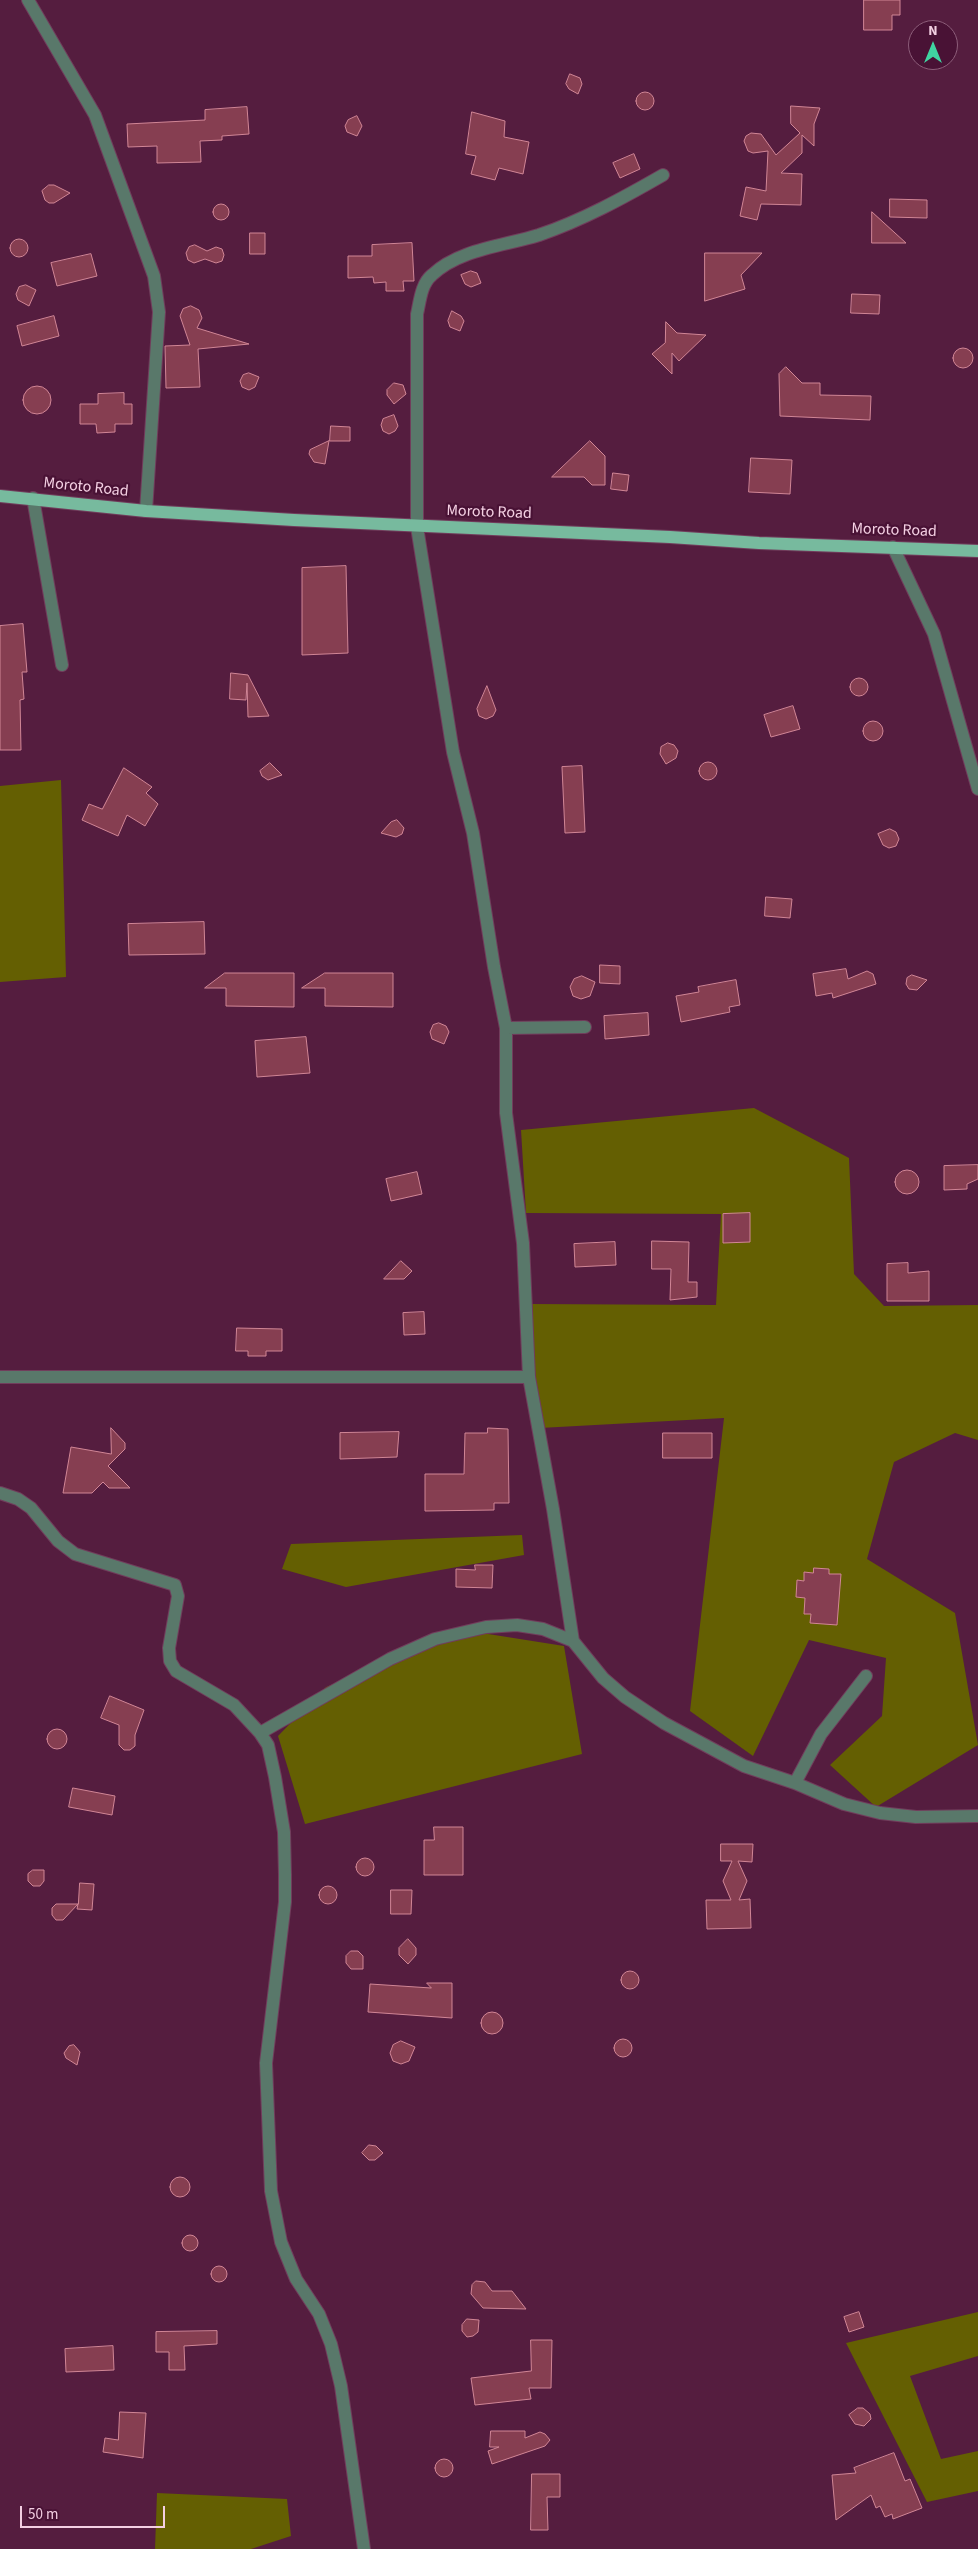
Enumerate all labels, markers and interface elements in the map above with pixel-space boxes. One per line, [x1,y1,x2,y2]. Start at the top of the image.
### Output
north arrow [908,20,958,70]
text: N [928,21,938,41]
street label: Moroto Road [42,474,130,502]
street label: Moroto Road [446,502,532,524]
street label: Moroto Road [851,520,937,542]
scale bar [22,2496,168,2528]
text: 50 m [28,2504,58,2525]

